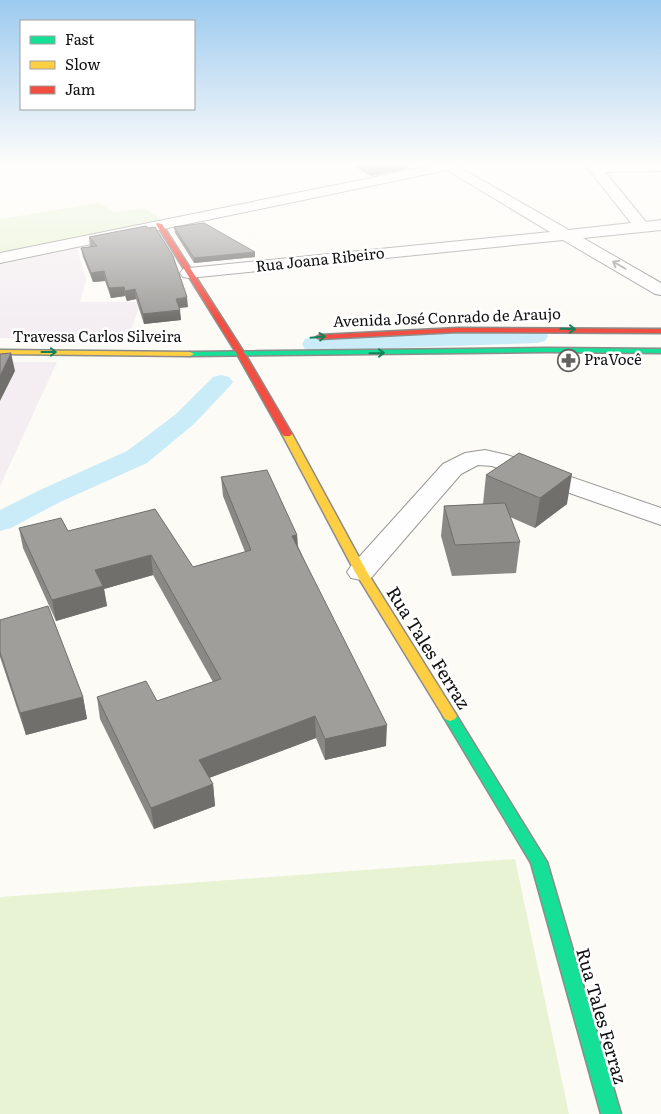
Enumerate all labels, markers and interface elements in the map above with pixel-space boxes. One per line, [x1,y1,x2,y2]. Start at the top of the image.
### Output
legend [20,20,195,110]
text: Fast [65,27,94,50]
text: Slow [65,52,100,75]
text: Jam [65,77,96,100]
street label: Rua Joana Ribeiro [254,240,386,277]
one-way arrow [612,260,627,270]
street label: Avenida José Conrado de Araujo [333,301,561,332]
street label: Travessa Carlos Silveira [12,324,183,347]
one-way arrow [559,325,575,334]
one-way arrow [309,332,325,342]
one-way arrow [40,347,56,357]
place label: PraVocê [584,347,642,370]
one-way arrow [368,348,385,358]
pharmacy icon: PraVocê [556,348,580,372]
street label: Rua Tales Ferraz [381,581,478,714]
street label: Rua Tales Ferraz [570,944,635,1087]

